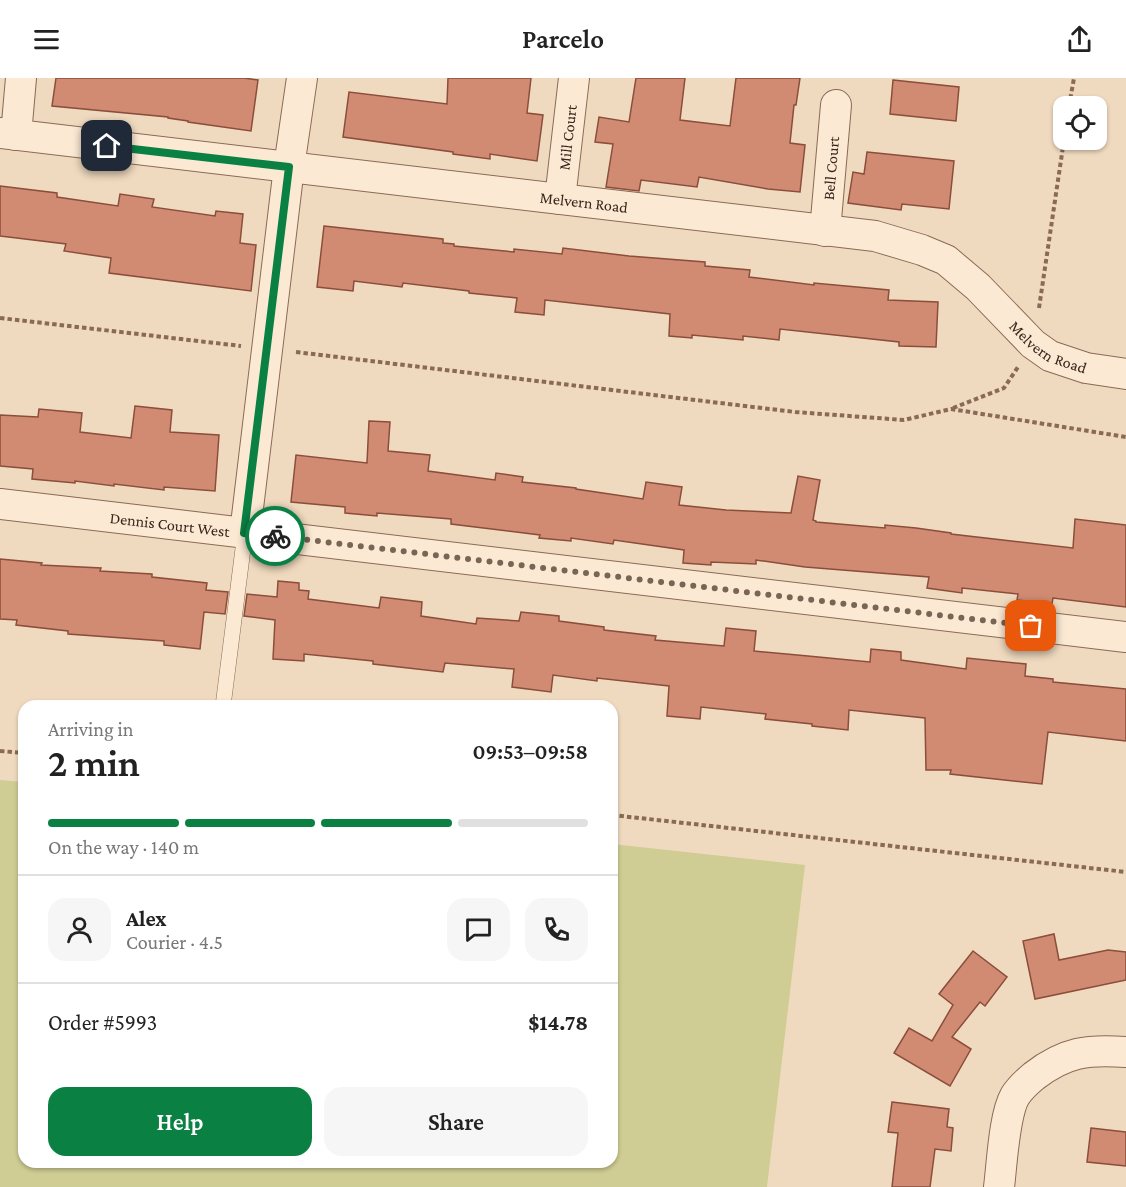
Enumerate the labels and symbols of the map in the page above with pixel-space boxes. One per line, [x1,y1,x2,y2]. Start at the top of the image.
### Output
street label: Mill Court [555,103,579,171]
pin [81,120,132,171]
street label: Bell Court [819,135,842,201]
street label: Melvern Road [539,188,629,215]
street label: Melvern Road [1006,317,1090,376]
courier [245,506,305,566]
street label: Dennis Court West [109,509,231,540]
pin [1005,600,1056,651]

